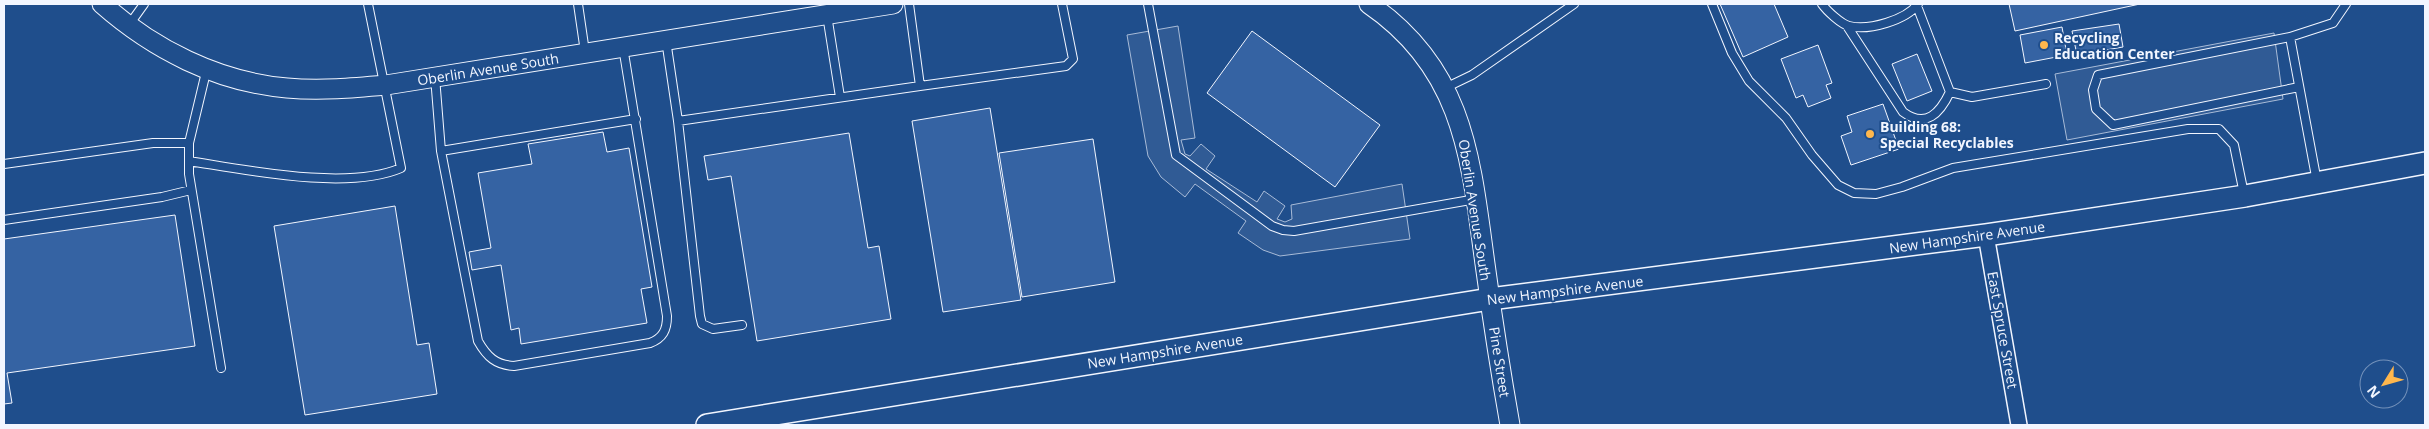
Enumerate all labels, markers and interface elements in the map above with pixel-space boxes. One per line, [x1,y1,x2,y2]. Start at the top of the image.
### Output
place label: Recycling Education Center [2054,28,2175,63]
marker: Recycling Education Center [2038,39,2050,51]
street label: Oberlin Avenue South [416,48,560,90]
place label: Building 68: Special Recyclables [1880,117,2014,152]
marker: Building 68: Special Recyclables [1864,128,1876,140]
street label: Oberlin Avenue South [1454,138,1496,282]
street label: New Hampshire Avenue [1888,217,2046,257]
street label: East Spruce Street [1983,270,2023,390]
street label: New Hampshire Avenue [1486,271,1644,309]
street label: Pine Street [1485,325,1515,399]
street label: New Hampshire Avenue [1086,329,1244,373]
north arrow [2359,359,2409,409]
text: N [2362,382,2384,402]

